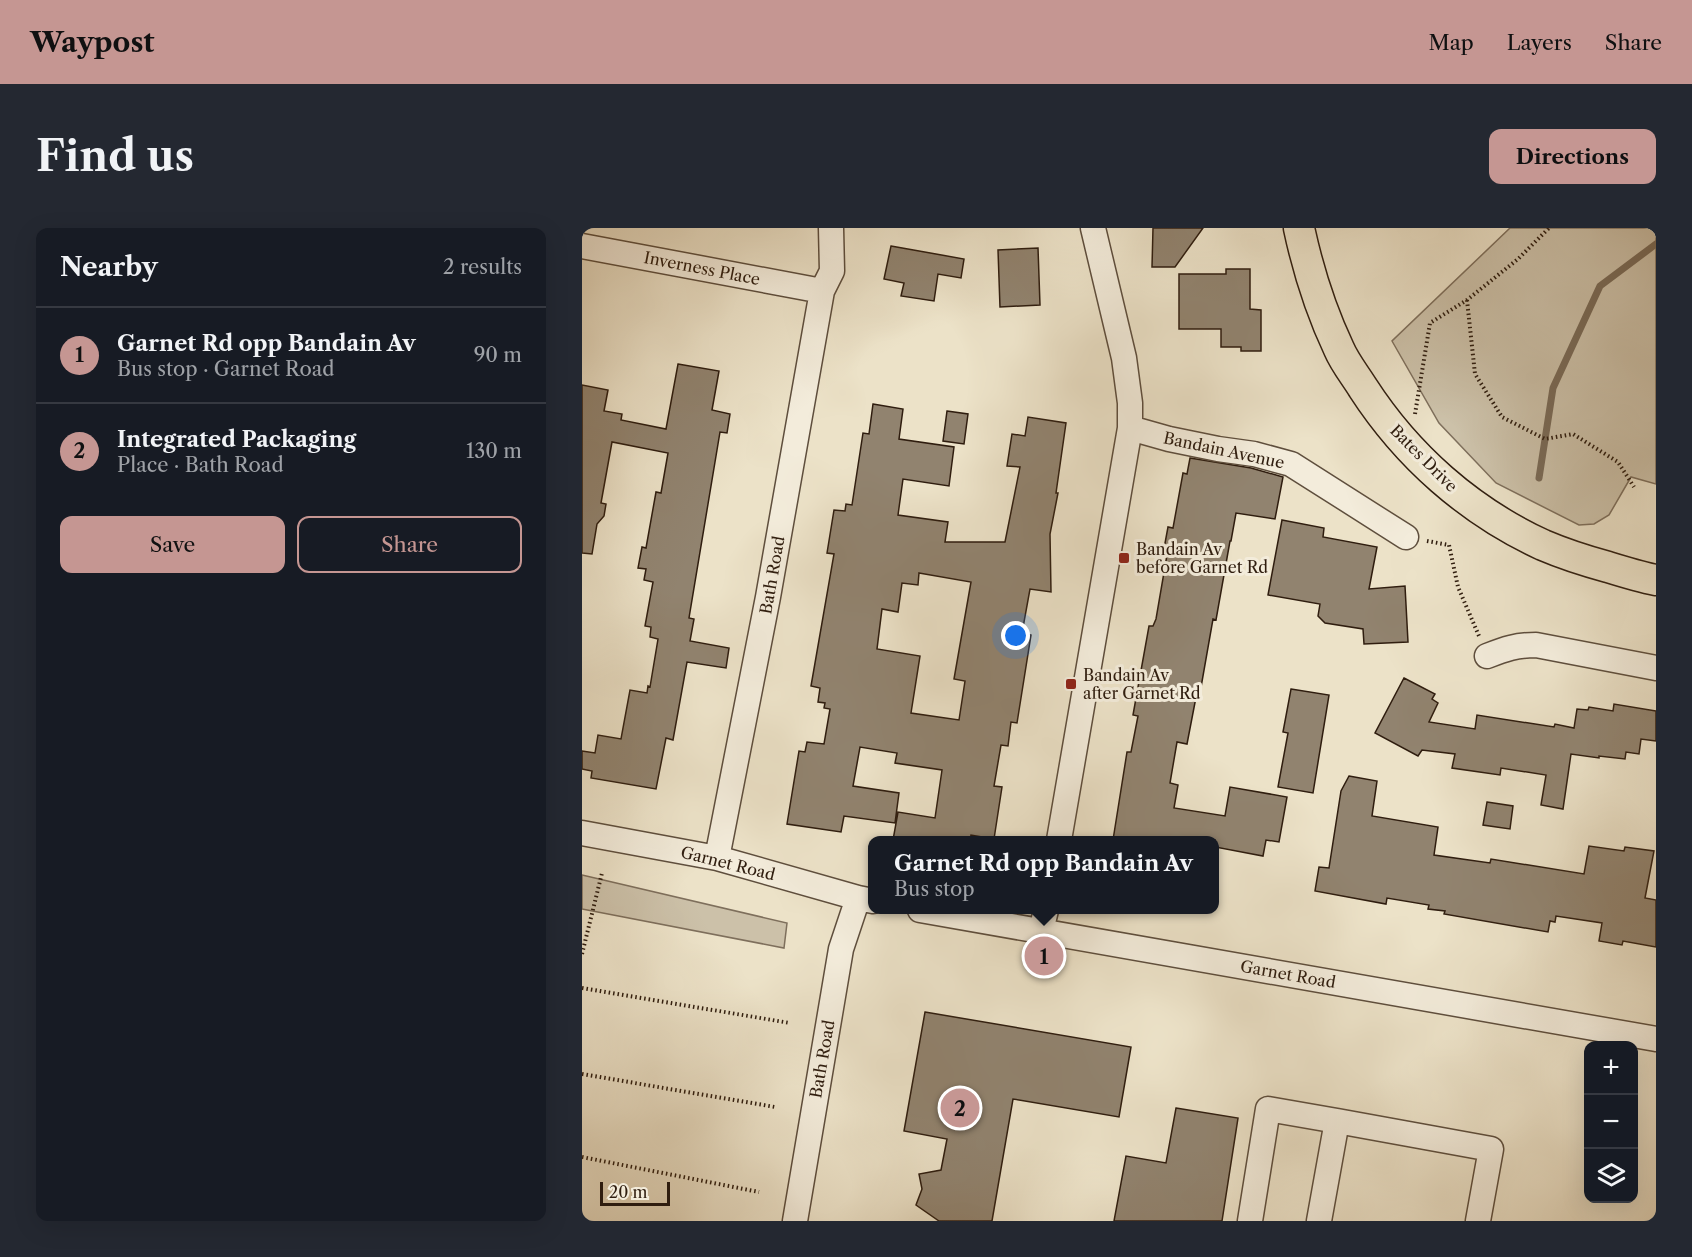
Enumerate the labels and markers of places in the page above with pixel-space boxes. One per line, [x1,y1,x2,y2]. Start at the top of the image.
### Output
place label: Bandain Av before Garnet Rd [1136,539,1268,577]
marker: Bandain Av before Garnet Rd [1117,551,1131,565]
place label: Bandain Av after Garnet Rd [1083,665,1201,703]
marker: Bandain Av after Garnet Rd [1064,677,1078,691]
pin: 1 [1024,934,1064,978]
pin: 2 [940,1086,980,1130]

